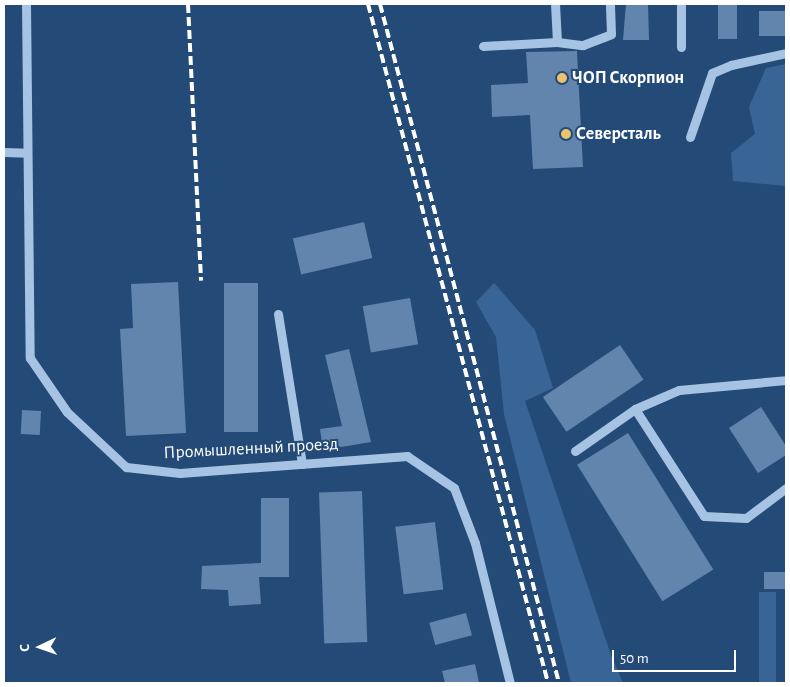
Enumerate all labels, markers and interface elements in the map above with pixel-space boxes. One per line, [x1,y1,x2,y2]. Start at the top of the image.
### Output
place label: ЧОП Скорпион [572,67,684,89]
marker: ЧОП Скорпион [556,72,568,84]
place label: Северсталь [576,123,661,145]
marker: Северсталь [560,128,572,140]
street label: Промышленный проезд [163,434,339,464]
north arrow [15,622,65,672]
scale bar [615,640,739,672]
text: С [18,644,32,652]
text: 50 m [620,651,649,666]

